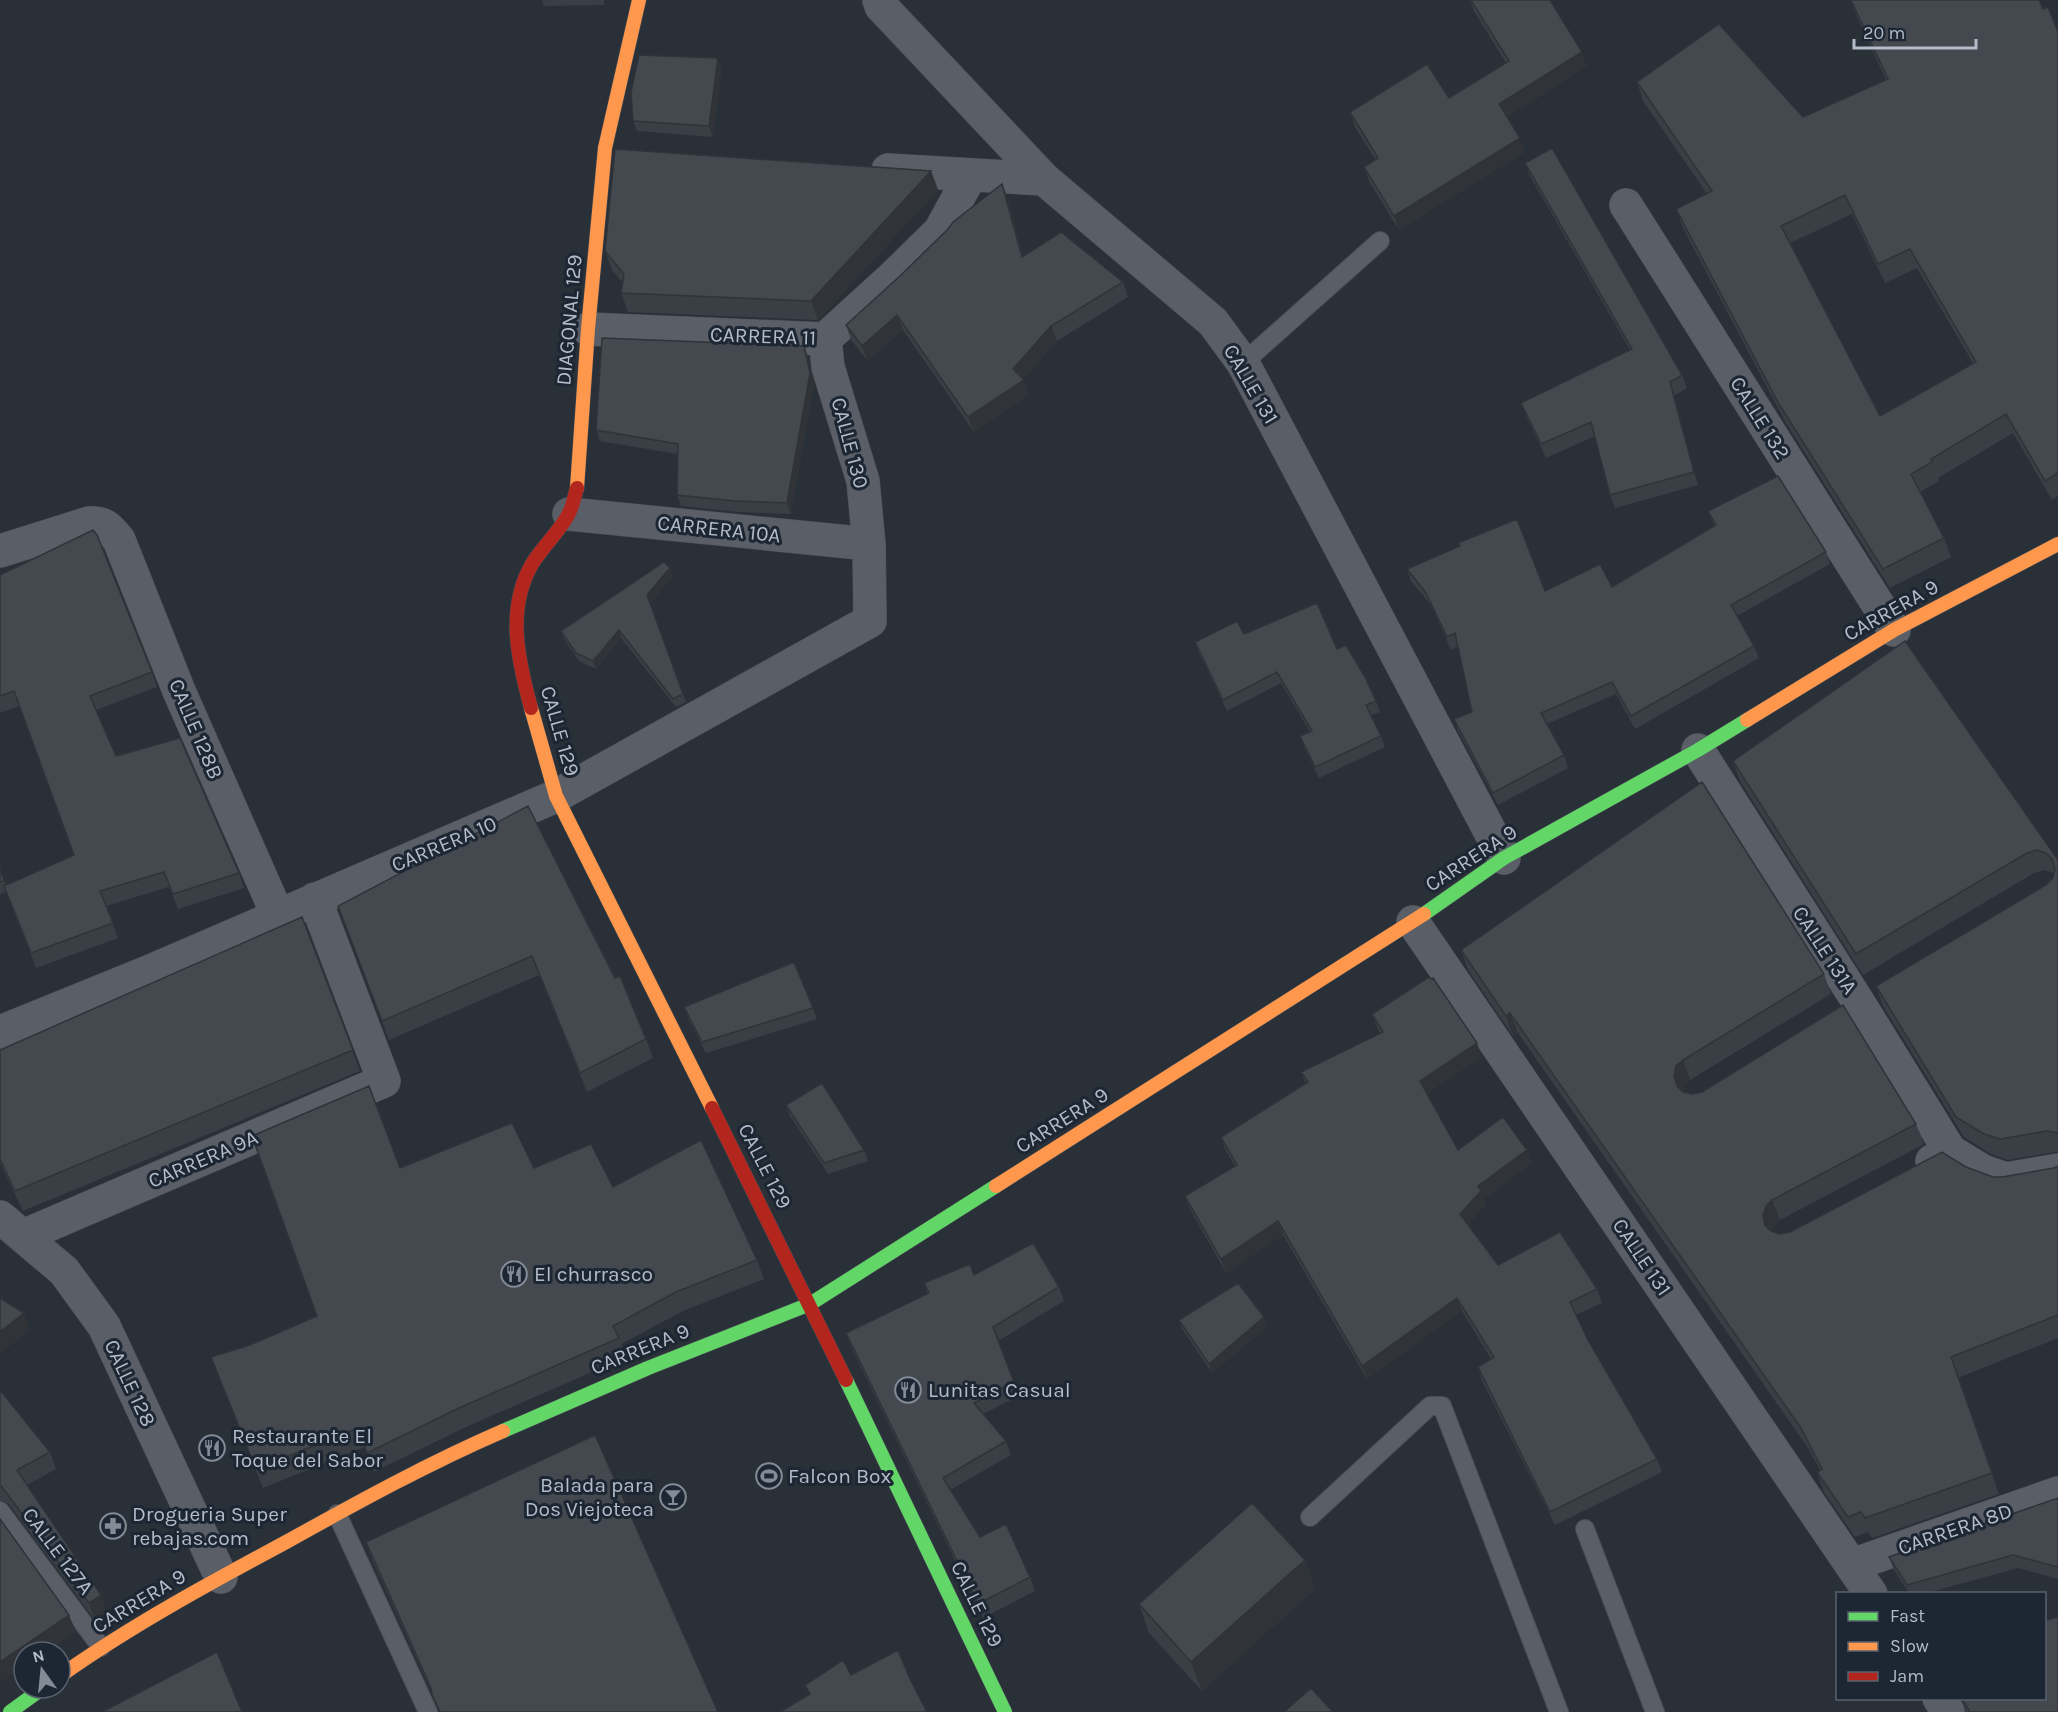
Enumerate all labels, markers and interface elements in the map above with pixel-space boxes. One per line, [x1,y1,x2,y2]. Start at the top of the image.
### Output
scale bar [1854,12,1976,50]
text: 20 m [1863,22,1905,44]
street label: DIAGONAL 129 [551,253,587,387]
street label: CARRERA 11 [709,322,817,350]
street label: CALLE 131 [1219,340,1283,428]
street label: CALLE 132 [1725,372,1795,464]
street label: CALLE 130 [826,395,874,491]
street label: CARRERA 10A [656,511,782,547]
street label: CARRERA 9 [1839,574,1943,646]
street label: CALLE 128B [164,675,228,783]
street label: CALLE 129 [536,683,584,779]
street label: CARRERA 10 [388,811,500,877]
street label: CARRERA 9 [1421,819,1521,897]
street label: CALLE 131A [1788,902,1862,998]
street label: CARRERA 9 [1011,1082,1113,1158]
street label: CALLE 129 [733,1119,797,1213]
street label: CARRERA 9A [145,1125,261,1193]
street label: CALLE 131 [1608,1214,1676,1300]
restaurant icon: El churrasco [499,1259,529,1289]
place label: El churrasco [534,1262,653,1286]
street label: CARRERA 9 [587,1318,693,1380]
street label: CALLE 128 [99,1336,161,1430]
restaurant icon: Lunitas Casual [893,1375,923,1405]
place label: Lunitas Casual [928,1378,1071,1402]
place label: Restaurante El Toque del Sabor [232,1424,383,1472]
restaurant icon: Restaurante El Toque del Sabor [197,1433,227,1463]
sports icon: Falcon Box [754,1461,784,1491]
place label: Falcon Box [788,1464,891,1488]
place label: Balada para Dos Viejoteca [525,1473,654,1521]
bar icon: Balada para Dos Viejoteca [658,1482,688,1512]
street label: CARRERA 8D [1895,1498,2015,1560]
place label: Drogueria Super rebajas.com [132,1502,287,1550]
street label: CALLE 127A [18,1503,98,1599]
pharmacy icon: Drogueria Super rebajas.com [98,1511,128,1541]
street label: CALLE 129 [946,1557,1008,1651]
street label: CARRERA 9 [88,1564,190,1638]
legend [1836,1592,2046,1700]
text: Fast [1890,1605,1925,1627]
text: Slow [1890,1635,1929,1657]
north arrow [12,1640,72,1700]
text: N [30,1645,46,1667]
text: Jam [1890,1665,1924,1687]

